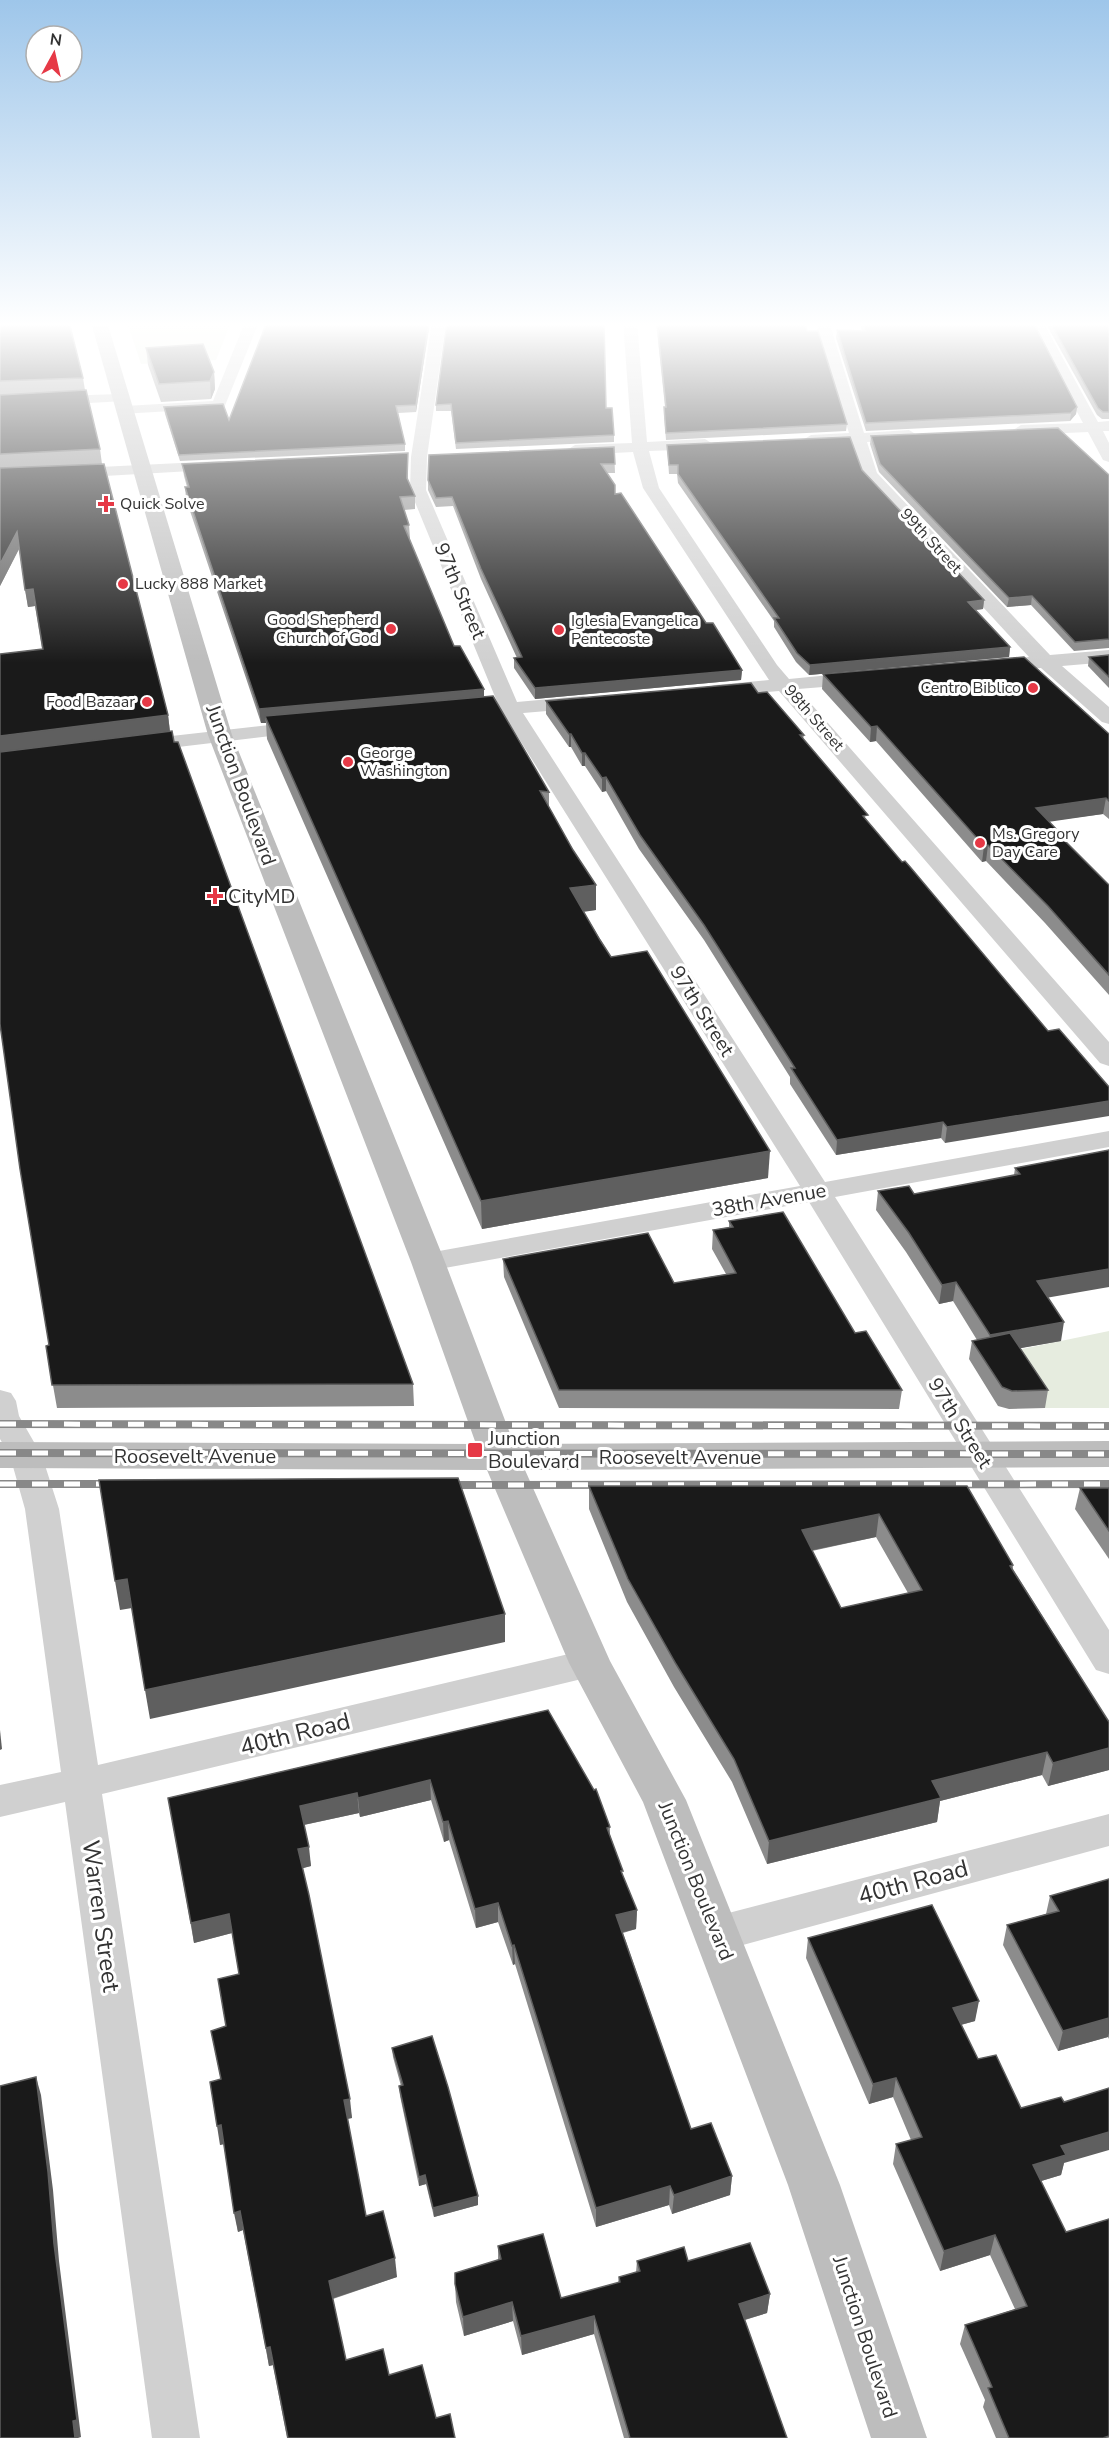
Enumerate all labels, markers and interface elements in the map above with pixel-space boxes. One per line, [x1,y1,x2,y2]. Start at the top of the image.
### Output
north arrow [24,24,84,84]
text: N [48,28,63,52]
place label: Quick Solve [120,493,204,515]
marker: Quick Solve [97,495,115,513]
street label: 99th Street [895,504,967,579]
street label: 97th Street [428,539,493,644]
place label: Lucky 888 Market [135,573,263,595]
marker: Lucky 888 Market [116,577,130,591]
place label: Good Shepherd Church of God [267,609,379,649]
place label: Iglesia Evangelica Pentecoste [571,610,699,650]
marker: Good Shepherd Church of God [384,622,398,636]
marker: Iglesia Evangelica Pentecoste [552,623,566,637]
place label: Centro Biblico [921,677,1021,699]
street label: 98th Street [779,680,849,756]
marker: Centro Biblico [1026,681,1040,695]
place label: Food Bazaar [46,691,135,713]
marker: Food Bazaar [140,695,154,709]
street label: Junction Boulevard [199,700,283,869]
place label: George Washington [360,742,448,782]
marker: George Washington [341,755,355,769]
place label: Ms. Gregory Day Care [992,823,1080,863]
marker: Ms. Gregory Day Care [973,836,987,850]
place label: CityMD [228,883,295,910]
marker: CityMD [206,887,224,905]
street label: 97th Street [664,961,741,1062]
street label: 38th Avenue [710,1177,828,1223]
street label: 97th Street [922,1373,999,1474]
place label: Junction Boulevard [487,1425,580,1475]
marker: Junction Boulevard [466,1441,484,1459]
street label: Roosevelt Avenue [114,1443,276,1470]
street label: Roosevelt Avenue [599,1444,761,1471]
street label: 40th Road [236,1705,354,1763]
street label: Junction Boulevard [651,1797,740,1964]
street label: Warren Street [75,1838,128,1994]
street label: 40th Road [854,1852,972,1912]
street label: Junction Boulevard [826,2251,904,2422]

